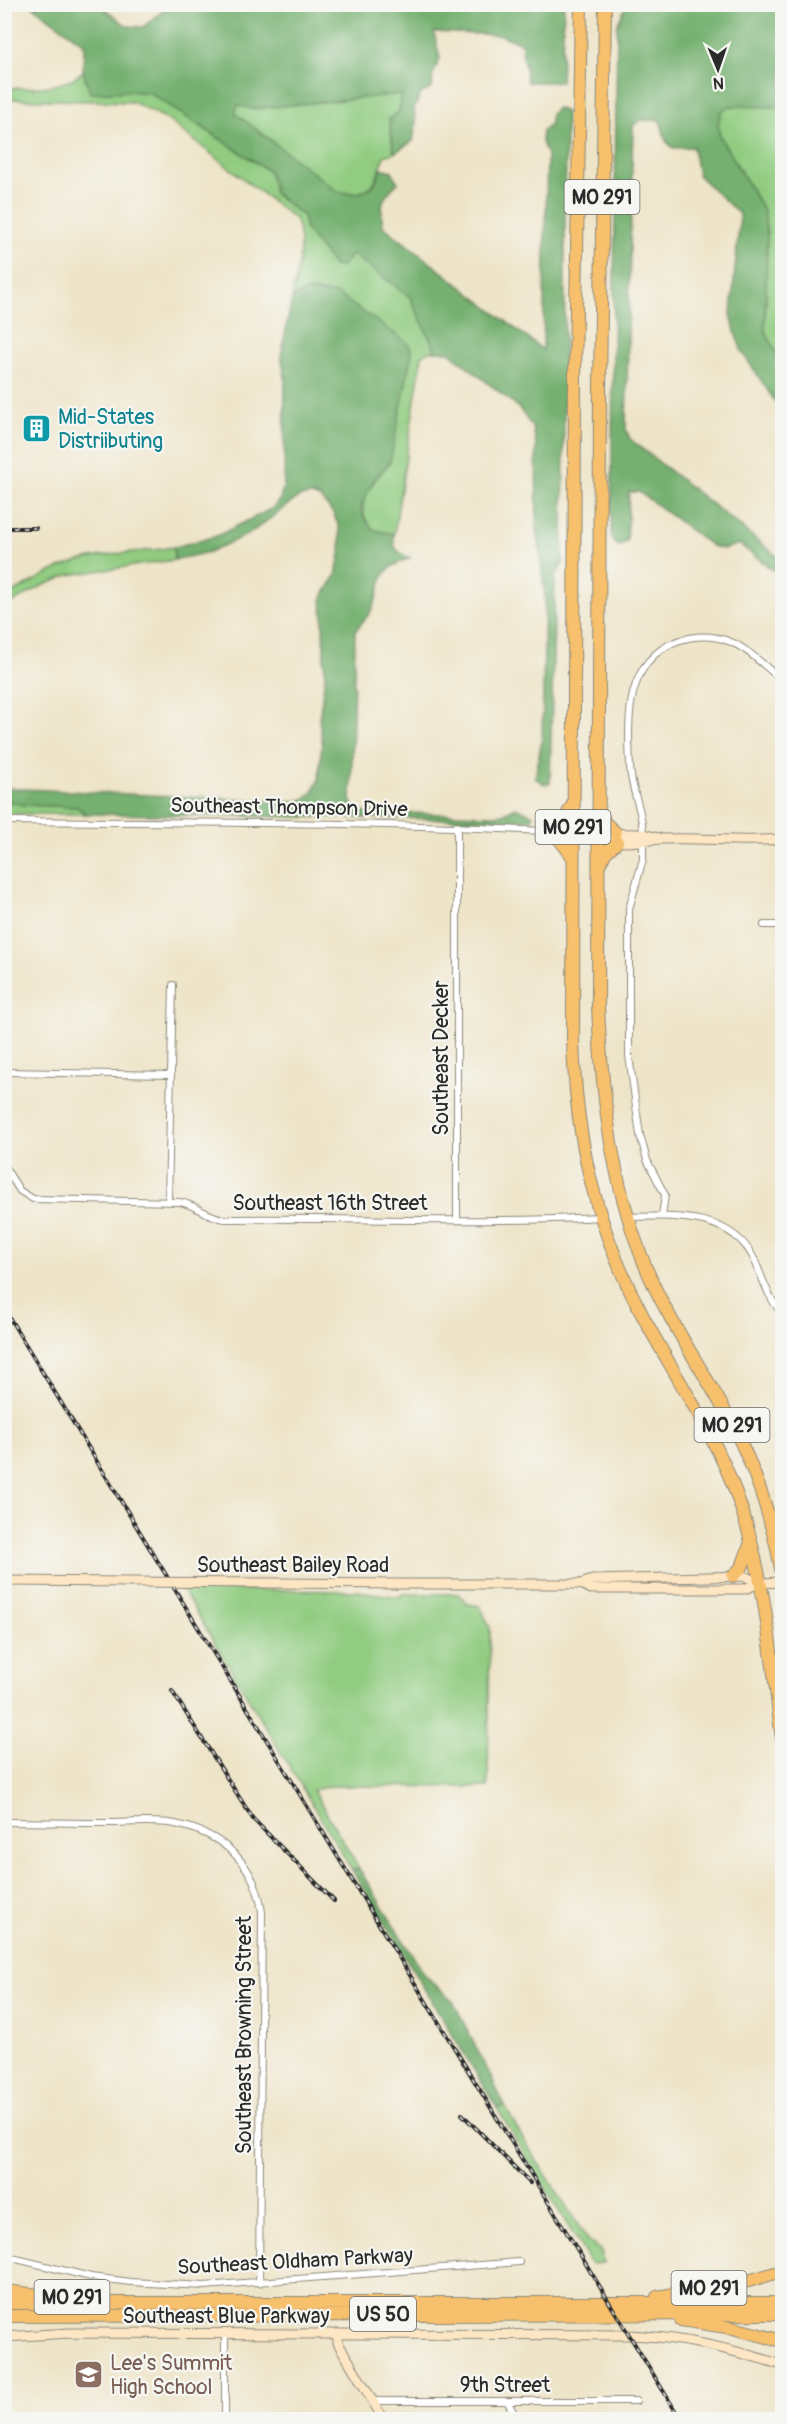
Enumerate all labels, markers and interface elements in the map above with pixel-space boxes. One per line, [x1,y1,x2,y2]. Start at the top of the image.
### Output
north arrow [688,39,748,99]
text: N [713,73,724,93]
road number: MO 291 [564,180,640,214]
place label: Mid-States Distriibuting [58,404,163,455]
building icon: Mid-States Distriibuting [21,413,53,445]
street label: Southeast Thompson Drive [170,792,409,823]
road number: MO 291 [536,810,610,844]
street label: Southeast Decker [428,980,455,1136]
street label: Southeast 16th Street [232,1190,428,1217]
road number: MO 291 [694,1408,770,1442]
street label: Southeast Bailey Road [197,1552,389,1579]
street label: Southeast Browning Street [231,1915,258,2154]
street label: Southeast Oldham Parkway [176,2242,414,2281]
road number: MO 291 [672,2271,746,2305]
road number: MO 291 [34,2280,110,2314]
road number: US 50 [350,2297,416,2331]
street label: Southeast Blue Parkway [123,2303,330,2330]
place label: Lee's Summit High School [110,2350,233,2401]
school or university icon: Lee's Summit High School [73,2359,105,2391]
street label: 9th Street [460,2372,551,2399]

